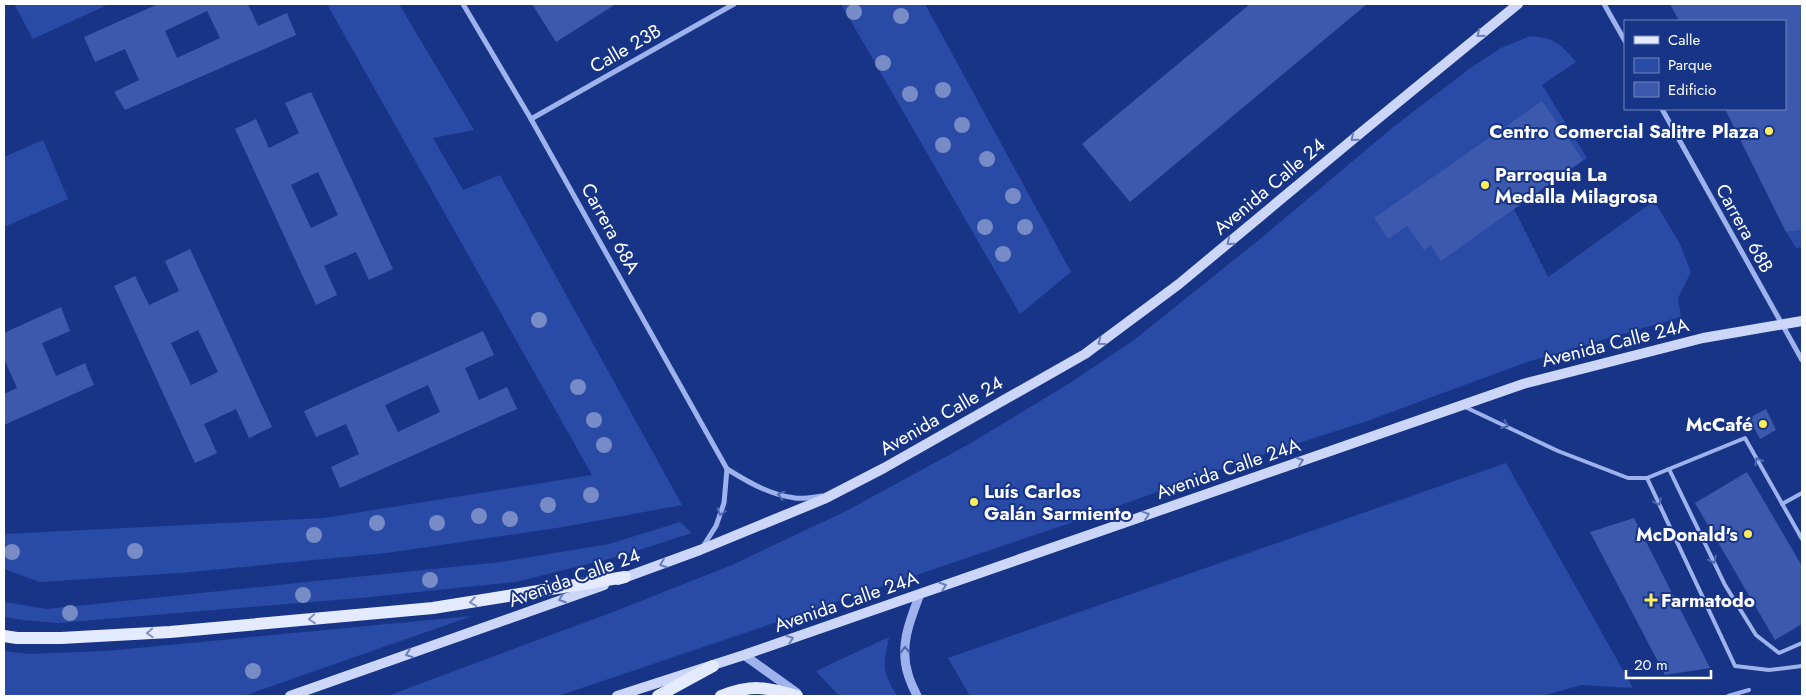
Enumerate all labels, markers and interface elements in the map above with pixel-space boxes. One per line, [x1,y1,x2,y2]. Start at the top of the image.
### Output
street label: Calle 23B [585,17,666,80]
legend [1624,20,1786,110]
one-way arrow [1477,29,1486,37]
text: Calle [1668,29,1700,51]
text: Parque [1668,54,1712,76]
text: Edificio [1668,79,1716,101]
place label: Centro Comercial Salitre Plaza [1489,118,1759,145]
marker: Centro Comercial Salitre Plaza [1763,125,1775,137]
street label: Avenida Calle 24 [1208,132,1331,241]
one-way arrow [1351,132,1360,141]
place label: Parroquia La Medalla Milagrosa [1495,161,1658,210]
street label: Carrera 68A [575,178,647,279]
marker: Parroquia La Medalla Milagrosa [1479,179,1491,191]
street label: Carrera 68B [1709,179,1780,278]
one-way arrow [1226,236,1235,245]
street label: Avenida Calle 24A [1539,311,1692,374]
one-way arrow [1098,335,1107,345]
street label: Avenida Calle 24 [875,369,1008,462]
place label: McCafé [1686,411,1753,438]
marker: McCafé [1757,418,1769,430]
one-way arrow [1500,419,1509,430]
street label: Avenida Calle 24A [1152,431,1304,506]
one-way arrow [1295,457,1304,467]
one-way arrow [1754,458,1764,467]
place label: Luís Carlos Galán Sarmiento [984,478,1132,527]
one-way arrow [778,490,786,500]
marker: Luís Carlos Galán Sarmiento [968,496,980,508]
one-way arrow [1652,497,1663,506]
one-way arrow [716,508,726,516]
one-way arrow [1142,511,1150,521]
place label: McDonald's [1636,521,1738,548]
marker: McDonald's [1742,528,1754,540]
street label: Avenida Calle 24 [505,541,644,614]
one-way arrow [1707,555,1717,564]
one-way arrow [659,558,667,568]
street label: Avenida Calle 24A [770,564,922,639]
one-way arrow [939,582,947,592]
place label: Farmatodo [1661,587,1755,614]
one-way arrow [559,594,567,604]
marker: Farmatodo [1645,594,1657,606]
one-way arrow [469,597,478,607]
one-way arrow [307,613,315,624]
one-way arrow [145,628,153,639]
one-way arrow [785,635,794,645]
one-way arrow [900,645,911,653]
one-way arrow [406,648,414,658]
scale bar [1626,648,1711,680]
text: 20 m [1634,654,1668,676]

